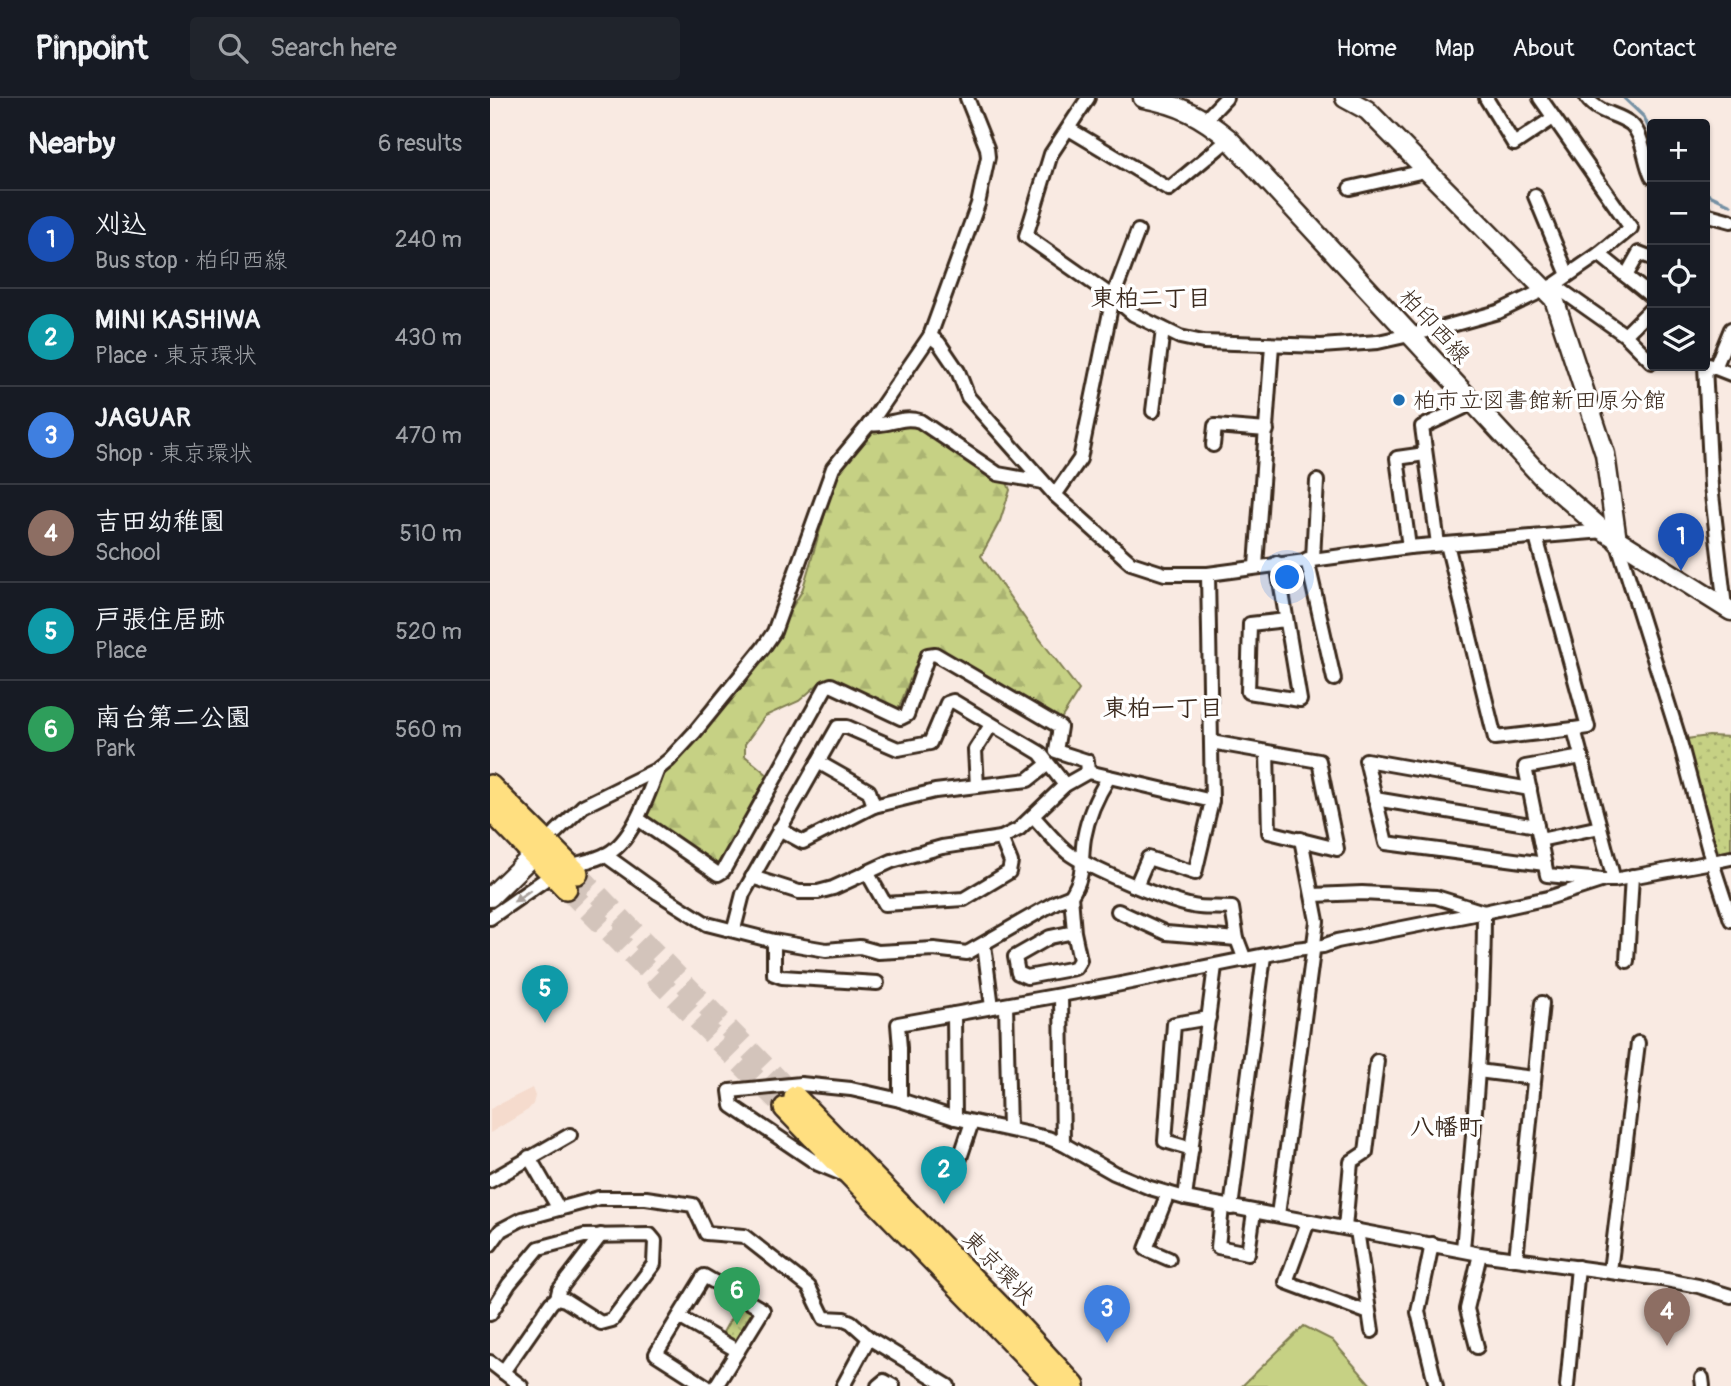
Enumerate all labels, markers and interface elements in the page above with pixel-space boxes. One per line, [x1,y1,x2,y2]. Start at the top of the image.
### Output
search box [190,17,680,80]
text: Pinpoint [35,28,148,69]
icon: search [214,29,252,67]
text: Search here [270,32,397,64]
text: Home [1336,34,1397,63]
text: Map [1435,34,1475,63]
text: About [1513,34,1575,63]
text: Contact [1613,34,1696,63]
map controls [1647,119,1710,371]
button: + [1647,119,1710,182]
text: Nearby [28,125,115,162]
text: 6 results [378,129,462,158]
button: − [1647,182,1710,245]
text: 刈込 [95,209,147,241]
text: 1 [47,225,56,254]
text: 240 m [395,225,462,254]
button: locate [1647,245,1710,308]
text: Bus stop · 柏印西線 [95,246,287,275]
street label: 柏印西線 [1393,283,1477,370]
district label: 東柏二丁目 [1091,284,1211,313]
text: MINI KASHIWA [95,304,261,336]
button: layers [1647,308,1710,371]
text: 2 [45,323,57,352]
text: 430 m [395,323,462,352]
text: Place · 東京環状 [95,341,256,370]
place label: 柏市立図書館新田原分館 [1413,386,1666,415]
marker: 柏市立図書館新田原分館 [1391,392,1407,408]
text: JAGUAR [95,402,191,434]
text: 3 [45,421,57,450]
text: 470 m [395,421,462,450]
text: Shop · 東京環状 [95,439,252,468]
text: 吉田幼稚園 [95,506,225,538]
pin: 1 [1658,513,1704,571]
text: 4 [44,519,58,548]
text: 510 m [399,519,462,548]
text: School [95,538,161,567]
your location [1270,560,1304,594]
text: 戸張住居跡 [95,604,225,636]
text: 5 [45,617,57,646]
text: 520 m [396,617,462,646]
text: Place [95,636,147,665]
district label: 東柏一丁目 [1103,694,1223,723]
text: 南台第二公園 [95,702,251,734]
text: 6 [44,715,58,744]
text: 560 m [395,715,462,744]
text: Park [95,734,135,763]
one-way arrow [513,889,531,903]
pin: 5 [522,965,568,1023]
district label: 八幡町 [1410,1113,1482,1142]
pin: 2 [921,1146,967,1204]
street label: 東京環状 [956,1224,1041,1311]
pin: 6 [714,1267,760,1325]
pin: 3 [1084,1285,1130,1343]
pin: 4 [1644,1288,1690,1346]

